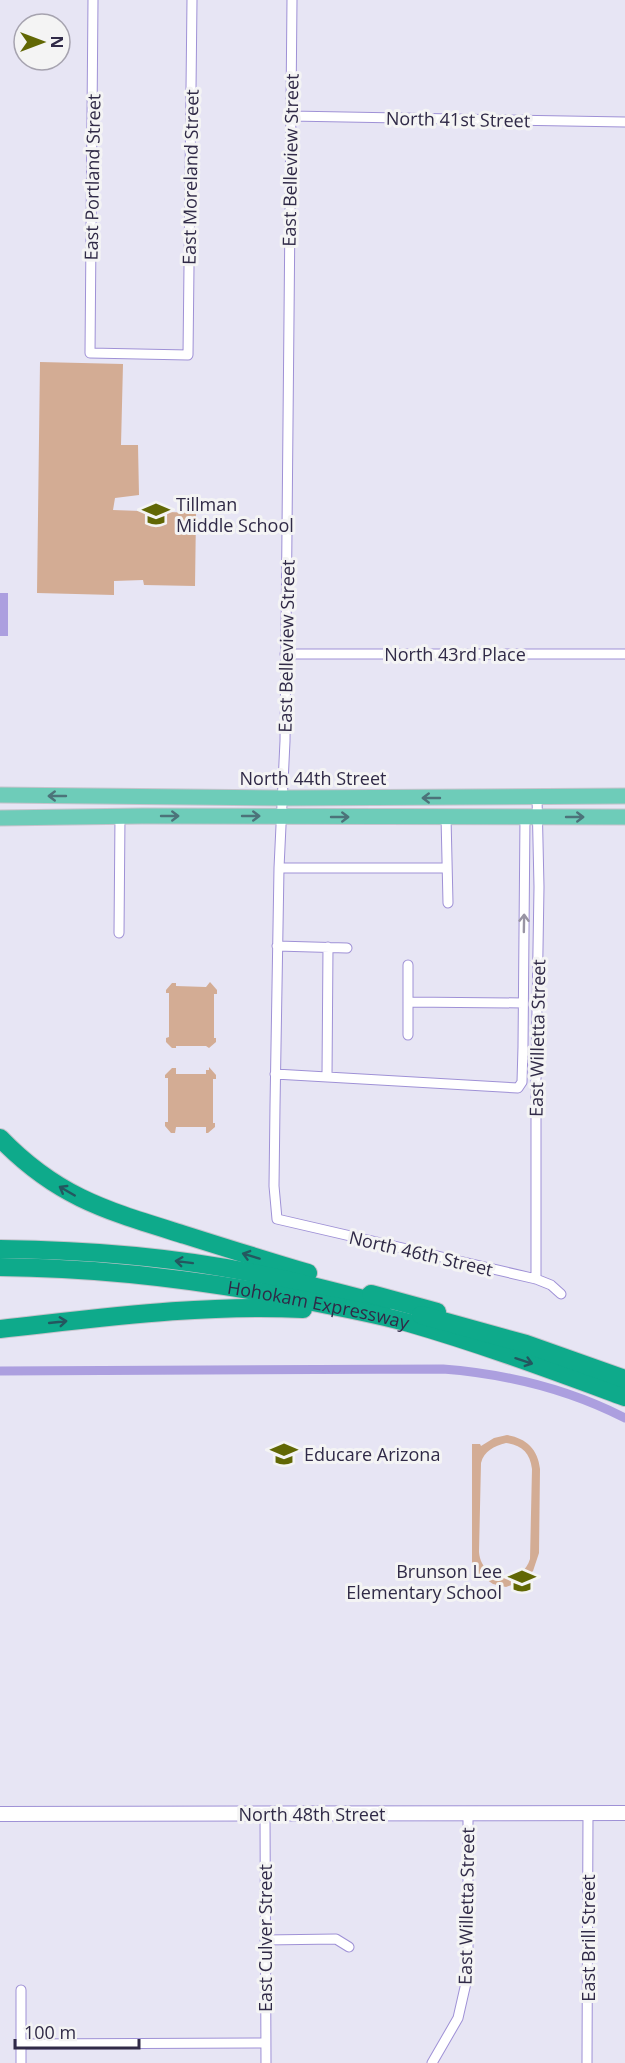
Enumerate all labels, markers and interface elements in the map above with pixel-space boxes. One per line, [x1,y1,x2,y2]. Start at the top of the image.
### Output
north arrow [12,12,72,72]
text: N [46,35,68,49]
street label: East Belleview Street [276,73,304,247]
street label: East Moreland Street [176,89,204,265]
street label: East Portland Street [79,93,105,261]
street label: North 41st Street [386,106,530,132]
place label: Tillman Middle School [176,492,294,537]
school or university icon: Tillman Middle School [141,499,171,529]
street label: East Belleview Street [272,559,300,733]
street label: North 43rd Place [384,642,526,666]
street label: North 44th Street [240,766,386,790]
one-way arrow [48,790,68,802]
one-way arrow [421,792,441,804]
one-way arrow [159,810,179,822]
one-way arrow [240,811,260,822]
one-way arrow [329,811,349,823]
one-way arrow [564,811,584,823]
one-way arrow [519,914,530,934]
street label: East Willetta Street [524,959,550,1117]
one-way arrow [59,1185,76,1197]
street label: North 46th Street [347,1225,495,1281]
one-way arrow [242,1250,261,1261]
one-way arrow [174,1256,194,1267]
street label: Hohokam Expressway [226,1275,413,1335]
one-way arrow [48,1316,68,1327]
one-way arrow [514,1356,533,1367]
school or university icon: Educare Arizona [269,1439,299,1469]
place label: Educare Arizona [304,1442,440,1466]
place label: Brunson Lee Elementary School [346,1559,502,1604]
school or university icon: Brunson Lee Elementary School [507,1566,537,1596]
street label: North 48th Street [239,1802,385,1826]
street label: East Willetta Street [453,1827,479,1985]
street label: East Culver Street [253,1864,277,2012]
street label: East Brill Street [576,1874,600,2002]
scale bar [15,2012,140,2050]
text: 100 m [24,2020,76,2044]

